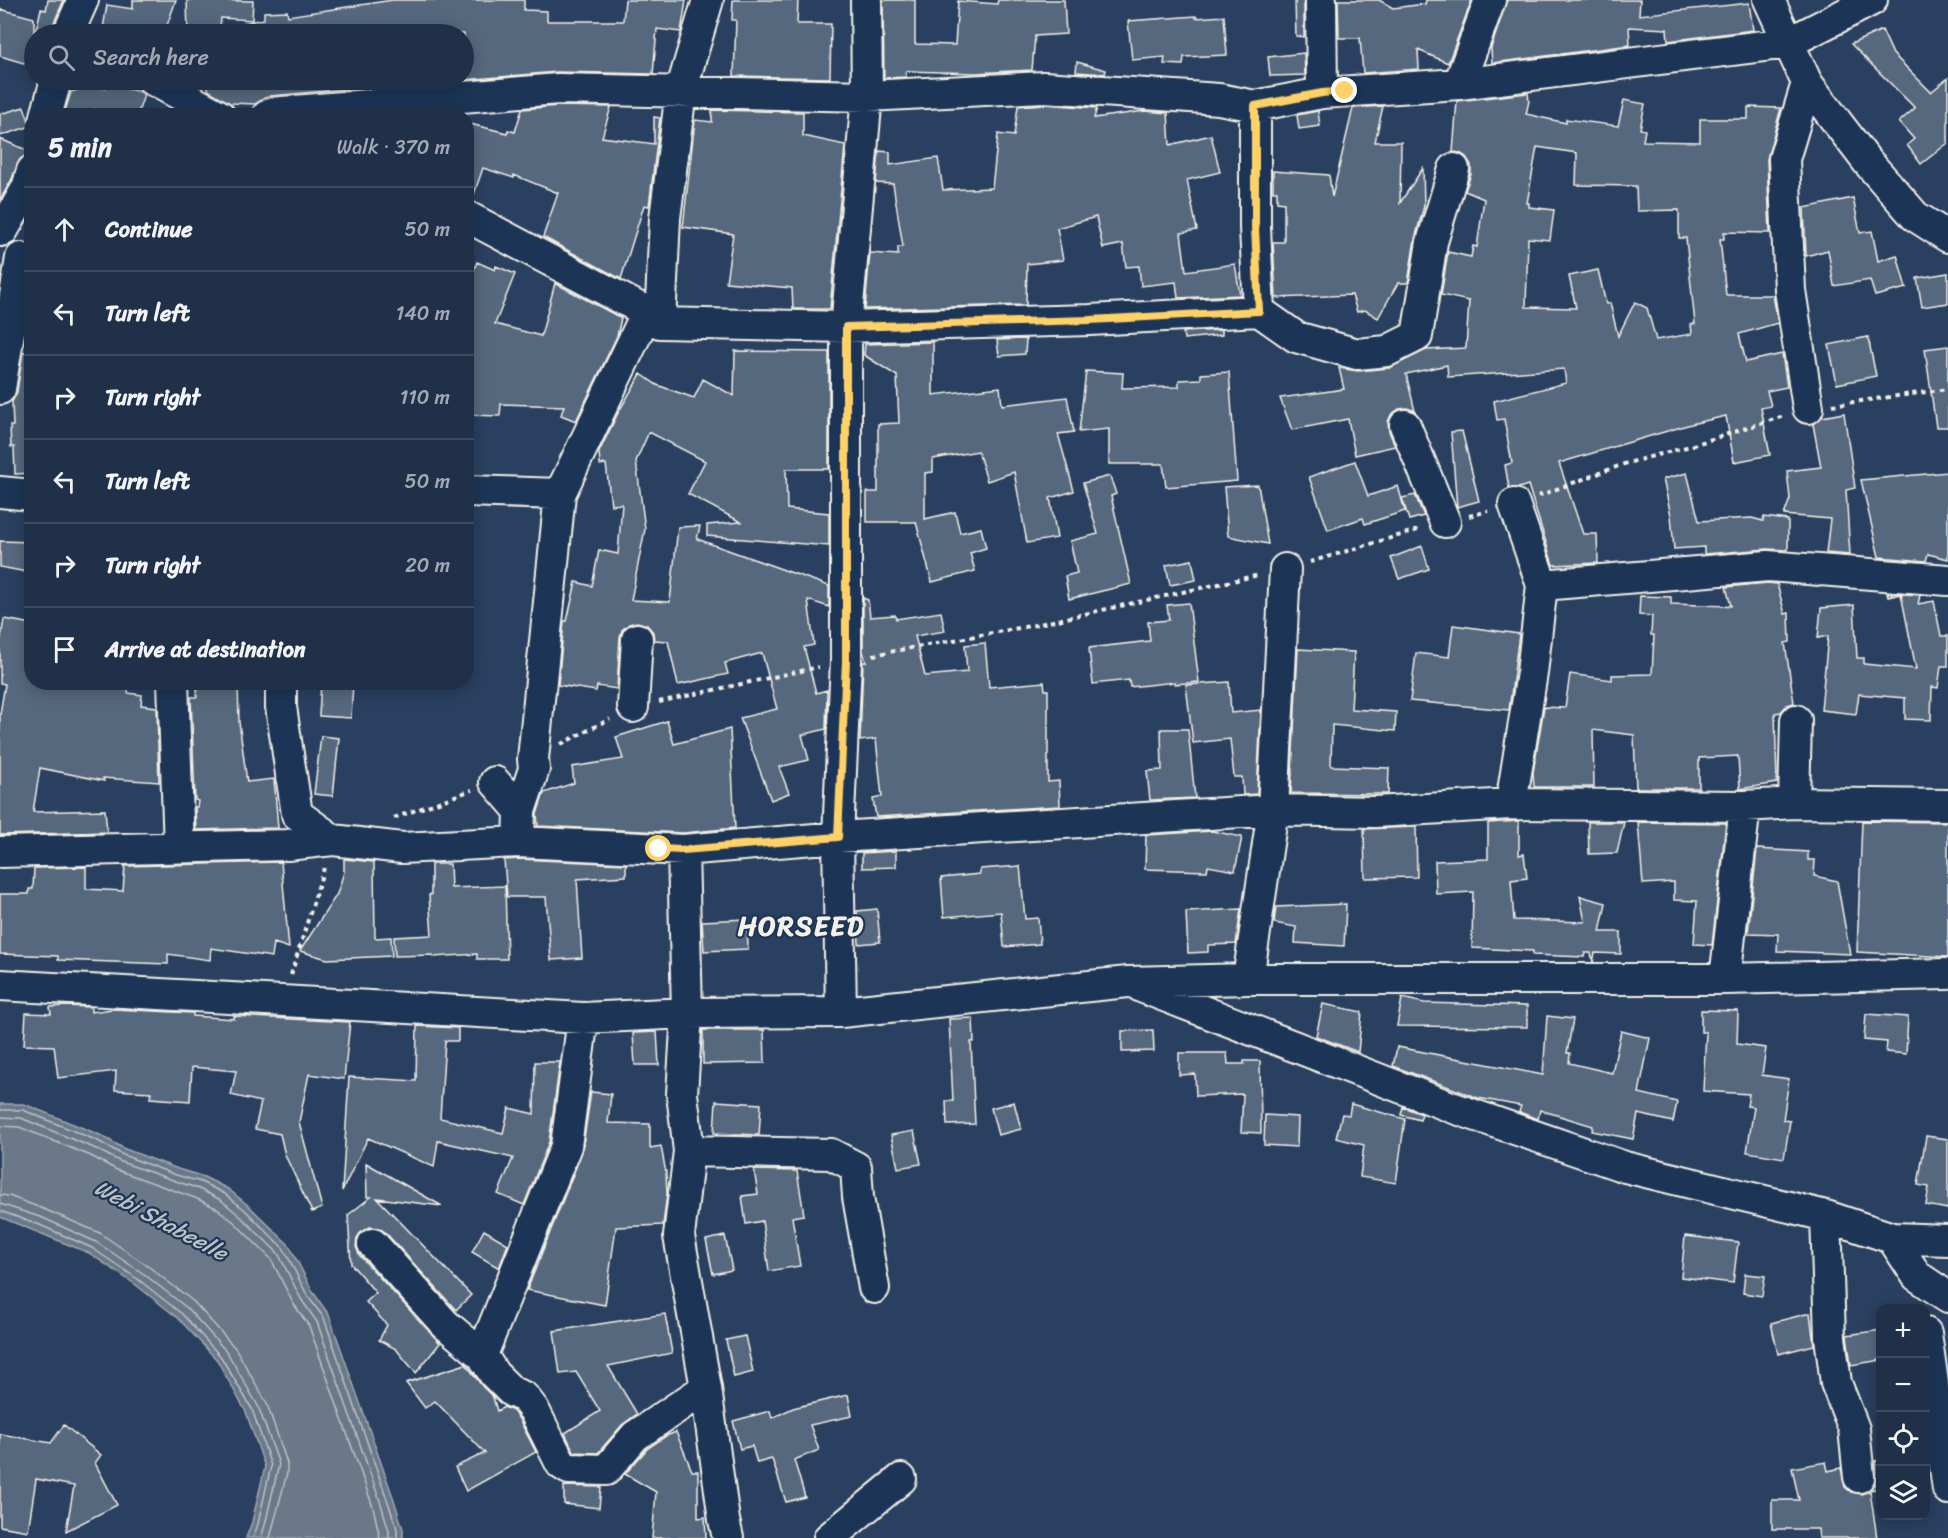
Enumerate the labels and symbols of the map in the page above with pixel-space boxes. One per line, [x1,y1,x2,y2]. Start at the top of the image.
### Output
route end [1331,77,1357,103]
route start [645,835,671,861]
district label: HORSEED [738,902,864,950]
water label: Webi Shabeelle [87,1169,237,1273]

